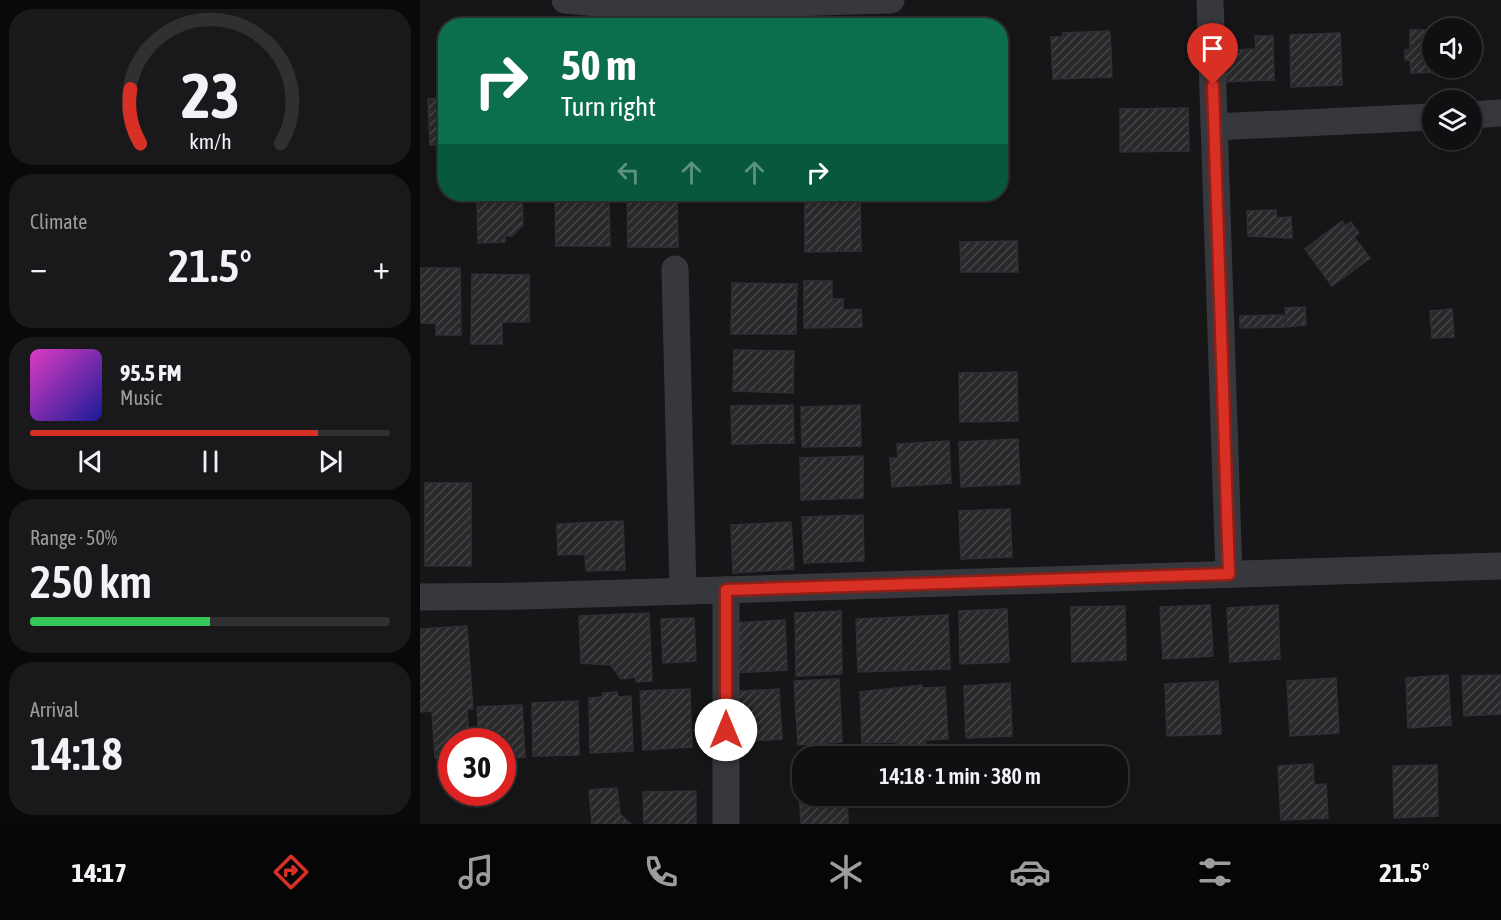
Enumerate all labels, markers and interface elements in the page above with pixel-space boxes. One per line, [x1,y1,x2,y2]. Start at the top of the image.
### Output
map controls [1422,18,1482,150]
button: sound [1422,18,1482,78]
pin [1187,23,1238,85]
icon: arrive [1196,32,1229,65]
text: 50 m [561,41,636,89]
icon: right [462,42,540,120]
text: 23 [181,60,239,131]
button: layers [1422,90,1482,150]
text: Turn right [561,91,656,122]
text: km/h [189,129,231,154]
icon: left [612,156,645,189]
icon: ahead [675,156,708,189]
icon: ahead [738,156,771,189]
icon: right [801,156,834,189]
text: Climate [30,210,87,233]
text: 21.5° [168,240,252,292]
text: − [30,248,47,286]
text: + [373,248,390,286]
text: 95.5 FM [120,360,182,386]
text: Music [120,386,162,409]
icon: previous [74,445,107,478]
icon: pause [194,445,227,478]
icon: next [314,445,347,478]
text: Range · 50% [30,526,117,549]
text: 250 km [30,556,152,608]
text: Arrival [30,698,79,721]
position arrow [694,698,758,762]
text: 14:18 [30,728,123,780]
speed limit sign: 30 [438,728,516,806]
text: 14:18 · 1 min · 380 m [879,763,1041,789]
icon: directions [270,851,312,893]
icon: music [455,851,497,893]
icon: phone [640,851,682,893]
icon: climate [825,851,867,893]
icon: car [1009,851,1051,893]
icon: filters [1194,851,1236,893]
text: 14:17 [71,857,127,888]
text: 21.5° [1379,857,1429,888]

